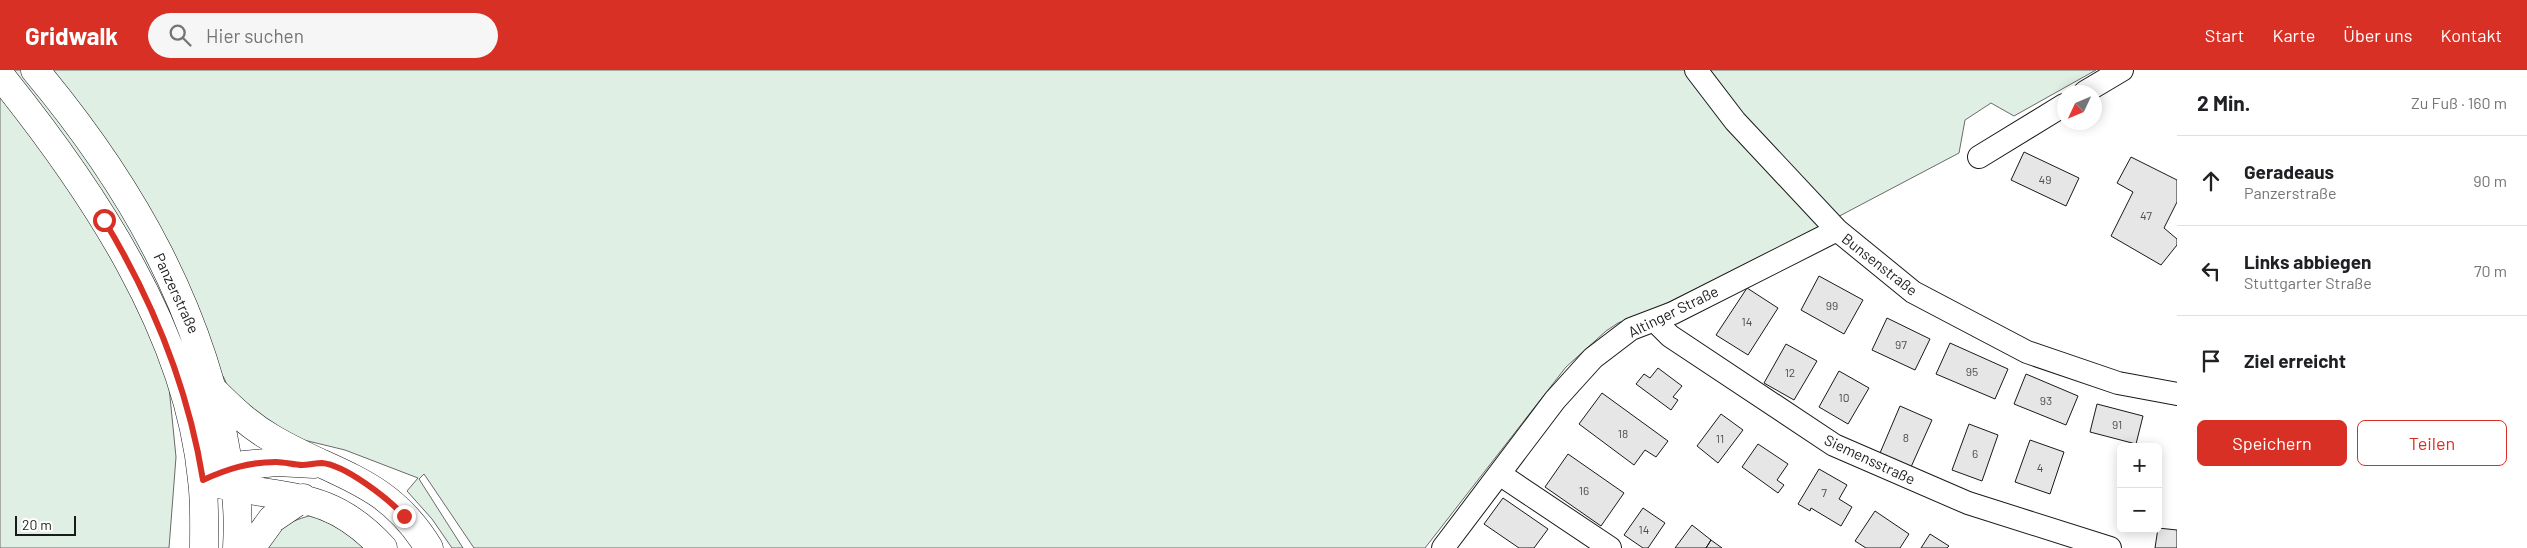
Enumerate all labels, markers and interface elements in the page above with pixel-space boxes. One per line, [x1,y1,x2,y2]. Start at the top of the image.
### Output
search box [148,13,498,58]
text: Gridwalk [25,21,118,50]
icon: search [166,21,194,49]
text: Hier suchen [206,24,304,47]
text: Start [2205,24,2244,46]
text: Karte [2272,24,2315,46]
text: Über uns [2343,24,2412,46]
text: Kontakt [2440,24,2502,46]
north arrow [2057,85,2102,130]
text: 2 Min. [2197,90,2250,115]
text: Zu Fuß · 160 m [2411,93,2507,112]
text: Geradeaus [2244,160,2334,183]
icon: ahead [2197,167,2225,195]
text: 90 m [2473,171,2507,190]
house number: 49 [2039,172,2051,186]
text: Panzerstraße [2244,183,2337,202]
house number: 47 [2140,208,2152,222]
route start [93,209,116,232]
street label: Bunsenstraße [1839,229,1921,299]
street label: Panzerstraße [151,250,203,336]
text: Links abbiegen [2244,250,2371,273]
icon: left [2197,257,2225,285]
text: 70 m [2474,261,2507,280]
text: Stuttgarter Straße [2244,273,2372,292]
street label: Altinger Straße [1625,281,1721,341]
house number: 99 [1826,298,1838,312]
house number: 14 [1742,314,1752,328]
house number: 97 [1895,337,1907,351]
icon: arrive [2197,347,2225,375]
text: Ziel erreicht [2244,349,2346,372]
house number: 95 [1966,364,1978,378]
house number: 12 [1785,365,1795,379]
house number: 10 [1839,390,1849,404]
house number: 93 [2040,393,2052,407]
house number: 91 [2112,417,2122,431]
button: Speichern [2197,420,2347,466]
button: Teilen [2357,420,2507,466]
house number: 18 [1618,426,1628,440]
street label: Siemensstraße [1822,430,1918,488]
house number: 8 [1903,430,1909,444]
house number: 11 [1716,431,1724,445]
map controls [2117,443,2162,533]
button: + [2117,443,2162,488]
house number: 6 [1972,446,1978,460]
house number: 4 [2037,460,2043,474]
house number: 16 [1579,483,1589,497]
house number: 7 [1821,485,1827,499]
button: − [2117,488,2162,533]
route end [393,505,416,528]
scale bar [15,513,76,536]
text: 20 m [22,516,52,533]
house number: 14 [1639,522,1649,536]

